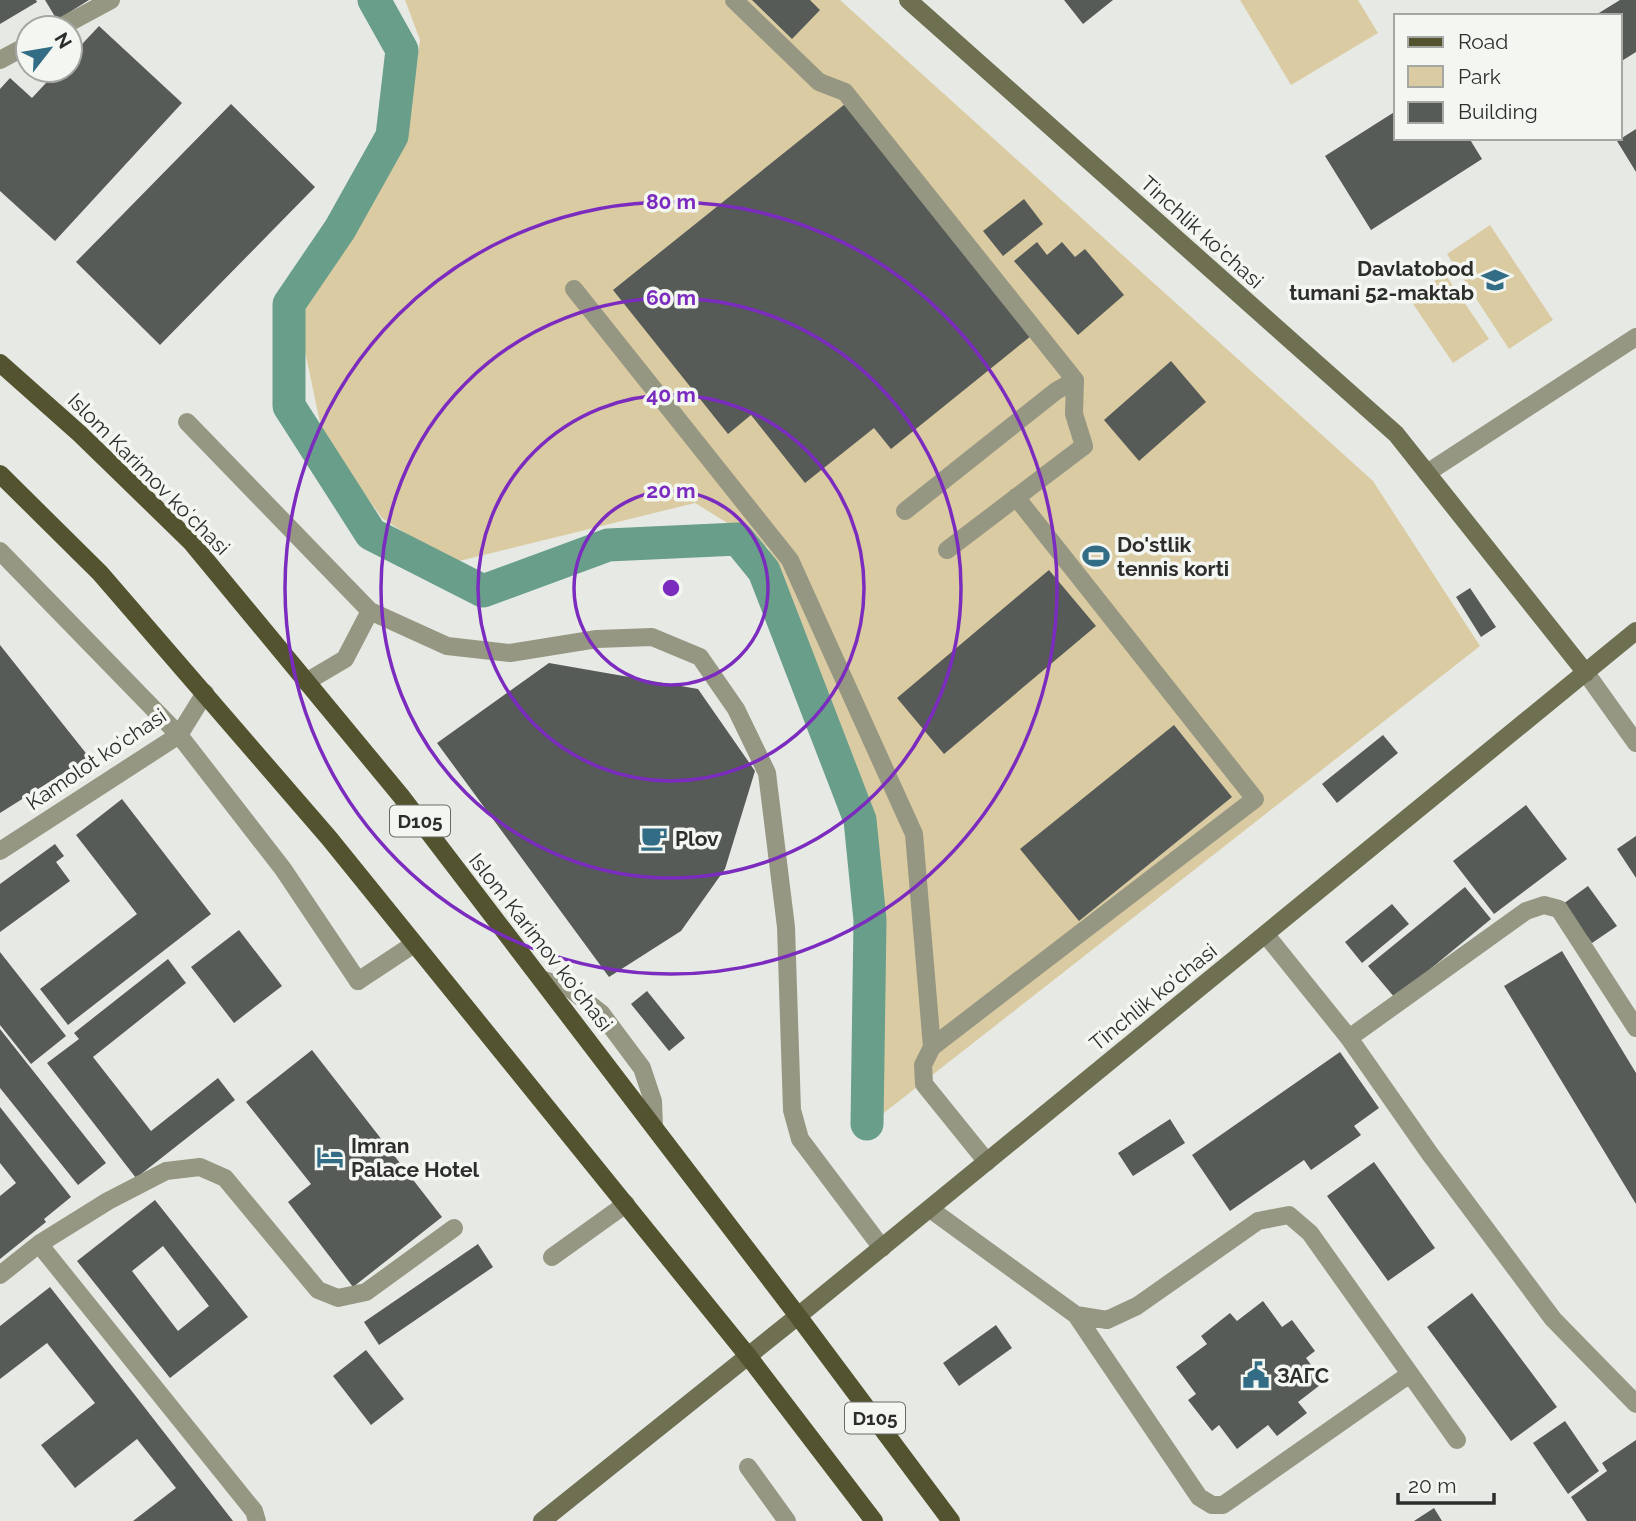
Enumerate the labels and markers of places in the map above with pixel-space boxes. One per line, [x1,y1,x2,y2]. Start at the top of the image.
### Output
place label: Davlatobod tumani 52-maktab [1289,256,1474,305]
school or university icon: Davlatobod tumani 52-maktab [1480,265,1510,295]
place label: Do'stlik tennis korti [1117,532,1229,581]
sports icon: Do'stlik tennis korti [1081,541,1111,571]
centre of rings [659,576,683,600]
cafe icon: Plov [639,823,669,853]
place label: Plov [675,826,719,851]
place label: Imran Palace Hotel [351,1133,480,1182]
hotel icon: Imran Palace Hotel [315,1142,345,1172]
public building icon: ЗАГС [1241,1360,1271,1390]
place label: ЗАГС [1277,1363,1329,1388]

